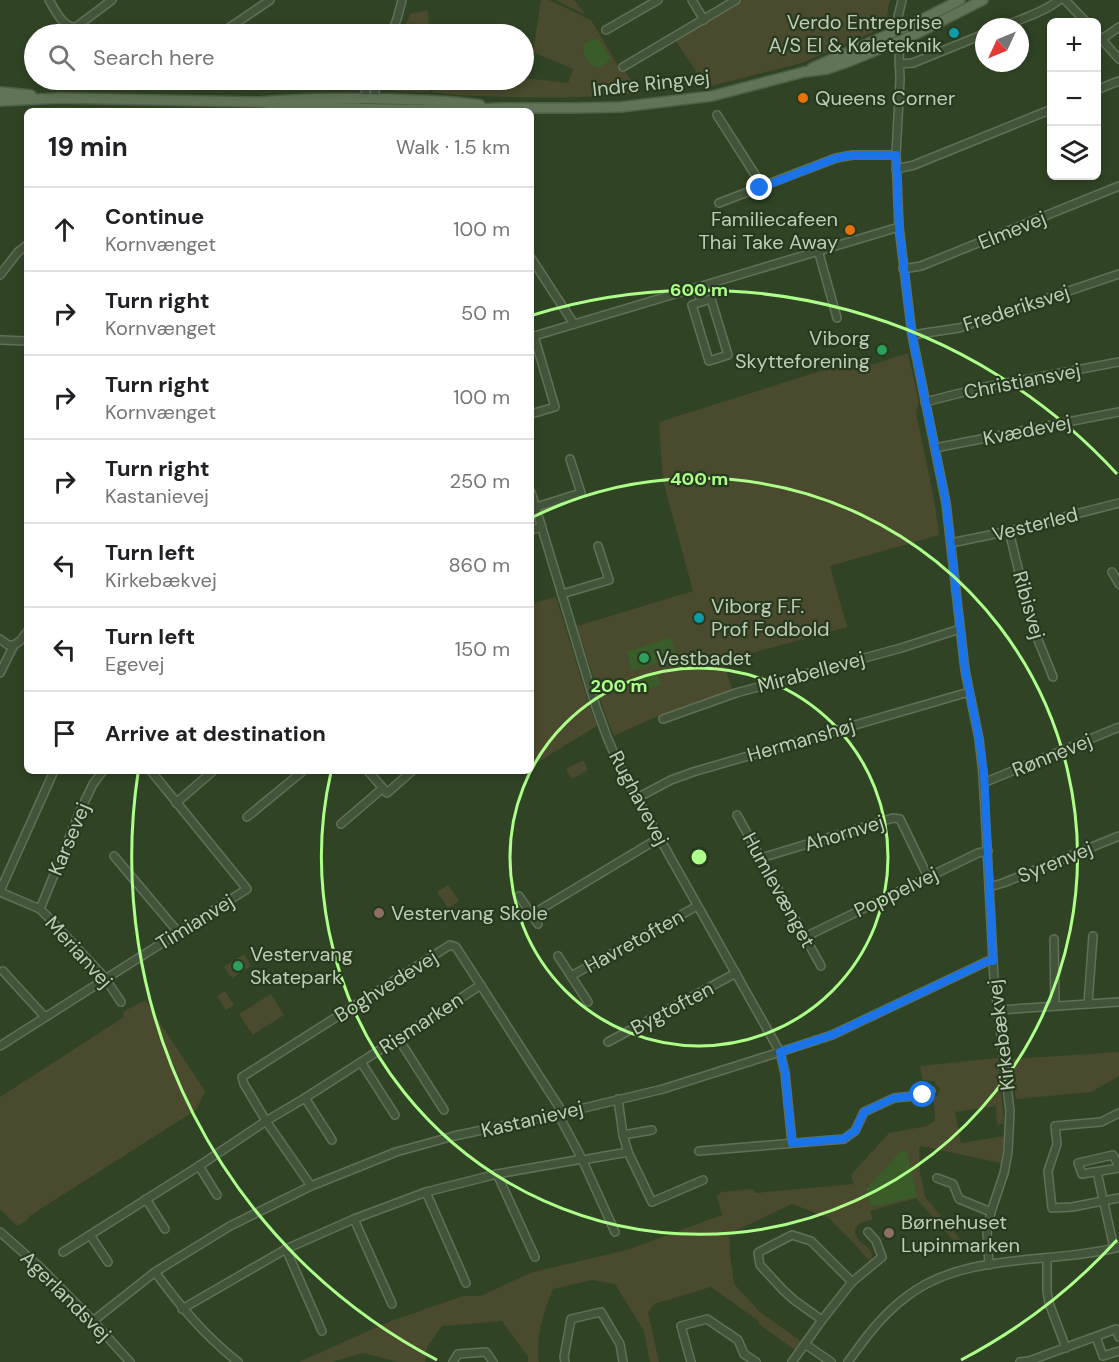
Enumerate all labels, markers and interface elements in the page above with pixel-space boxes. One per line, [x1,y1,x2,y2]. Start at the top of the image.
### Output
place label: Verdo Entreprise A/S El & Køleteknik [768,9,942,58]
north arrow [975,18,1029,72]
map controls [1047,18,1101,180]
button: + [1047,18,1101,72]
search box [24,24,534,90]
marker: Verdo Entreprise A/S El & Køleteknik [947,26,961,40]
icon: search [45,41,78,74]
text: Search here [93,43,214,72]
street label: Indre Ringvej [591,64,711,102]
button: − [1047,72,1101,126]
place label: Queens Corner [815,85,955,111]
marker: Queens Corner [796,91,810,105]
button: layers [1047,126,1101,180]
text: 19 min [48,130,128,164]
text: Walk · 1.5 km [396,134,510,160]
route end [746,174,772,200]
text: Continue [105,202,204,231]
street label: Elmevej [974,205,1050,255]
place label: Familiecafeen Thai Take Away [699,206,838,255]
icon: ahead [48,213,81,246]
text: 100 m [453,216,510,242]
marker: Familiecafeen Thai Take Away [843,223,857,237]
text: Kornvænget [105,231,216,257]
text: 600 m [670,278,728,302]
street label: Frederiksvej [959,279,1073,337]
text: Turn right [105,286,210,315]
icon: right [48,297,81,330]
text: 50 m [461,300,510,326]
text: Kornvænget [105,315,216,341]
place label: Viborg Skytteforening [735,325,870,374]
marker: Viborg Skytteforening [875,343,889,357]
street label: Christiansvej [961,357,1083,405]
text: Turn right [105,370,210,399]
icon: right [48,381,81,414]
text: 100 m [453,384,510,410]
text: Kornvænget [105,399,216,425]
street label: Kvædevej [981,409,1073,451]
text: Turn right [105,454,210,483]
icon: right [48,465,81,498]
text: 400 m [670,467,728,491]
text: 250 m [449,468,510,494]
text: Kastanievej [105,483,209,509]
street label: Vesterled [989,501,1081,547]
text: Turn left [105,538,195,567]
icon: left [48,549,81,582]
text: 860 m [448,552,510,578]
text: Kirkebækvej [105,567,217,593]
street label: Ribisvej [1007,568,1051,642]
place label: Viborg F.F. Prof Fodbold [711,593,830,642]
marker: Viborg F.F. Prof Fodbold [692,611,706,625]
text: Turn left [105,622,195,651]
icon: left [48,633,81,666]
text: 150 m [455,636,510,662]
place label: Vestbadet [656,645,752,671]
street label: Mirabellevej [755,645,867,699]
text: Egevej [105,651,164,677]
marker: Vestbadet [637,651,651,665]
text: 200 m [591,674,647,698]
street label: Hermanshøj [744,712,858,768]
icon: arrive [48,717,81,750]
text: Arrive at destination [105,719,326,748]
street label: Rønnevej [1008,727,1096,783]
street label: Rughavevej [603,746,675,850]
street label: Karsevej [42,799,96,879]
street label: Ahornvej [801,809,887,857]
street label: Humlevænget [737,828,821,952]
street label: Syrenvej [1014,835,1096,889]
centre of rings [689,847,709,867]
street label: Poppelvej [850,861,942,923]
street label: Timianvej [151,888,239,956]
place label: Vestervang Skole [391,900,548,926]
street label: Havretoften [580,903,688,979]
marker: Vestervang Skole [372,906,386,920]
street label: Merianvej [40,910,118,994]
place label: Vestervang Skatepark [250,941,353,990]
street label: Boghvedevej [329,944,443,1028]
marker: Vestervang Skatepark [231,959,245,973]
street label: Bygtoften [626,975,718,1041]
street label: Kirkebækvej [981,978,1021,1092]
street label: Rismarken [374,986,468,1060]
route start [909,1081,935,1107]
street label: Kastanievej [478,1095,586,1143]
place label: Børnehuset Lupinmarken [901,1209,1020,1258]
marker: Børnehuset Lupinmarken [882,1226,896,1240]
street label: Agerlandsvej [15,1245,117,1347]

